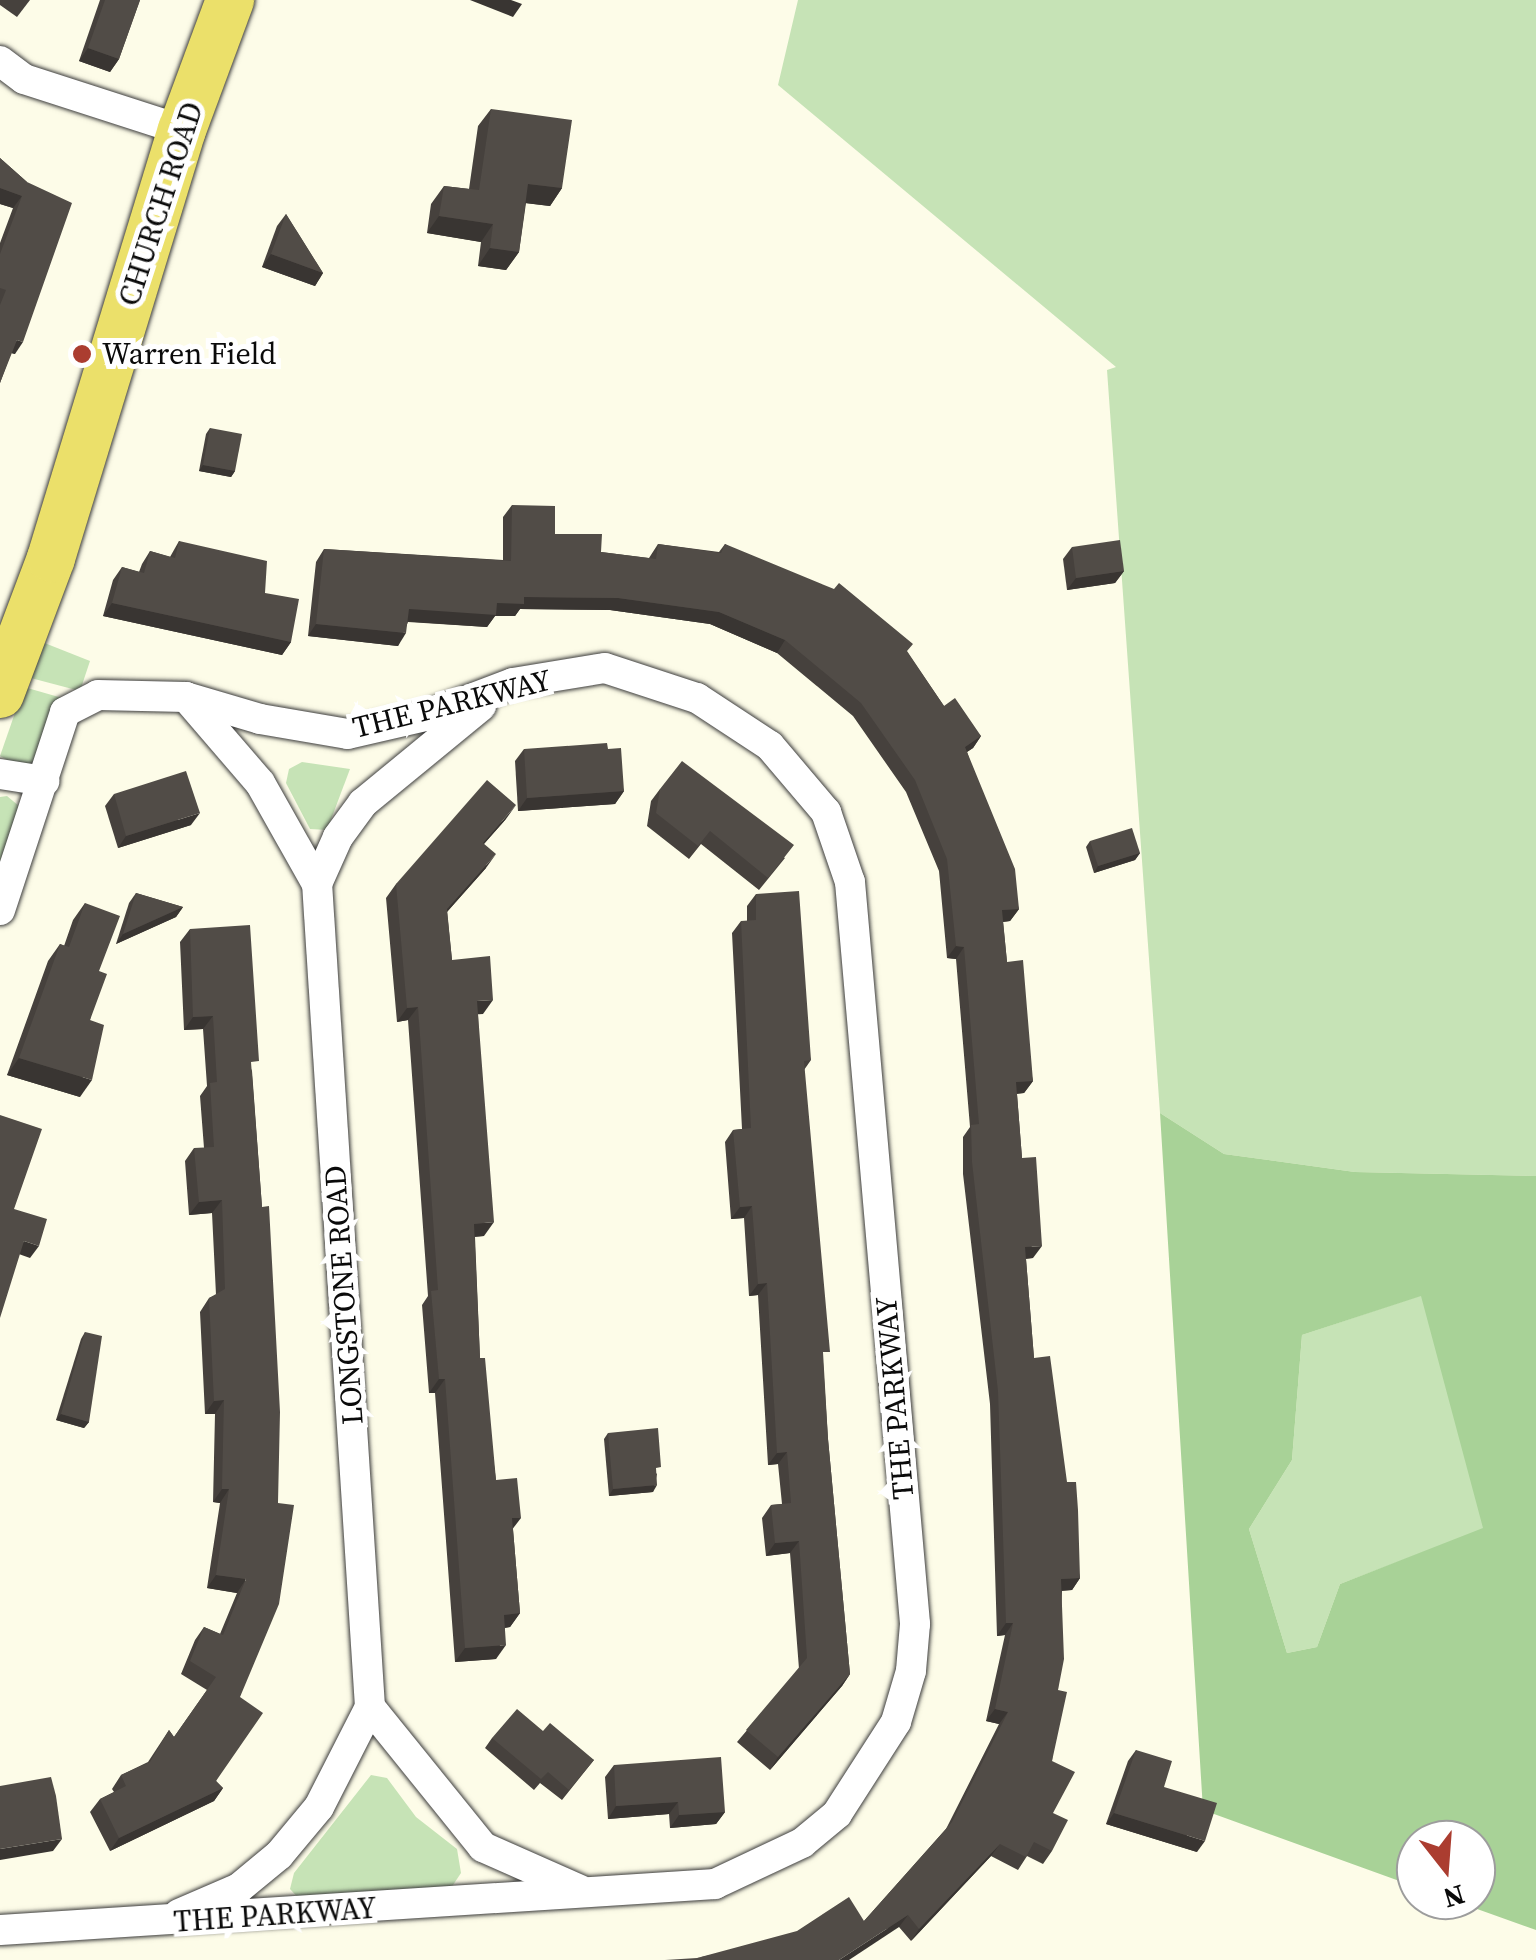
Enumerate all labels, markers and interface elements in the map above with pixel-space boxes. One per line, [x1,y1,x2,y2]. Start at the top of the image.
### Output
street label: CHURCH ROAD [111,98,211,310]
place label: Warren Field [102,336,276,372]
marker: Warren Field [71,343,93,365]
street label: THE PARKWAY [349,662,555,746]
street label: LONGSTONE ROAD [317,1164,371,1426]
street label: THE PARKWAY [868,1295,922,1501]
north arrow [1396,1820,1496,1920]
text: N [1439,1876,1469,1918]
street label: THE PARKWAY [172,1890,378,1940]

